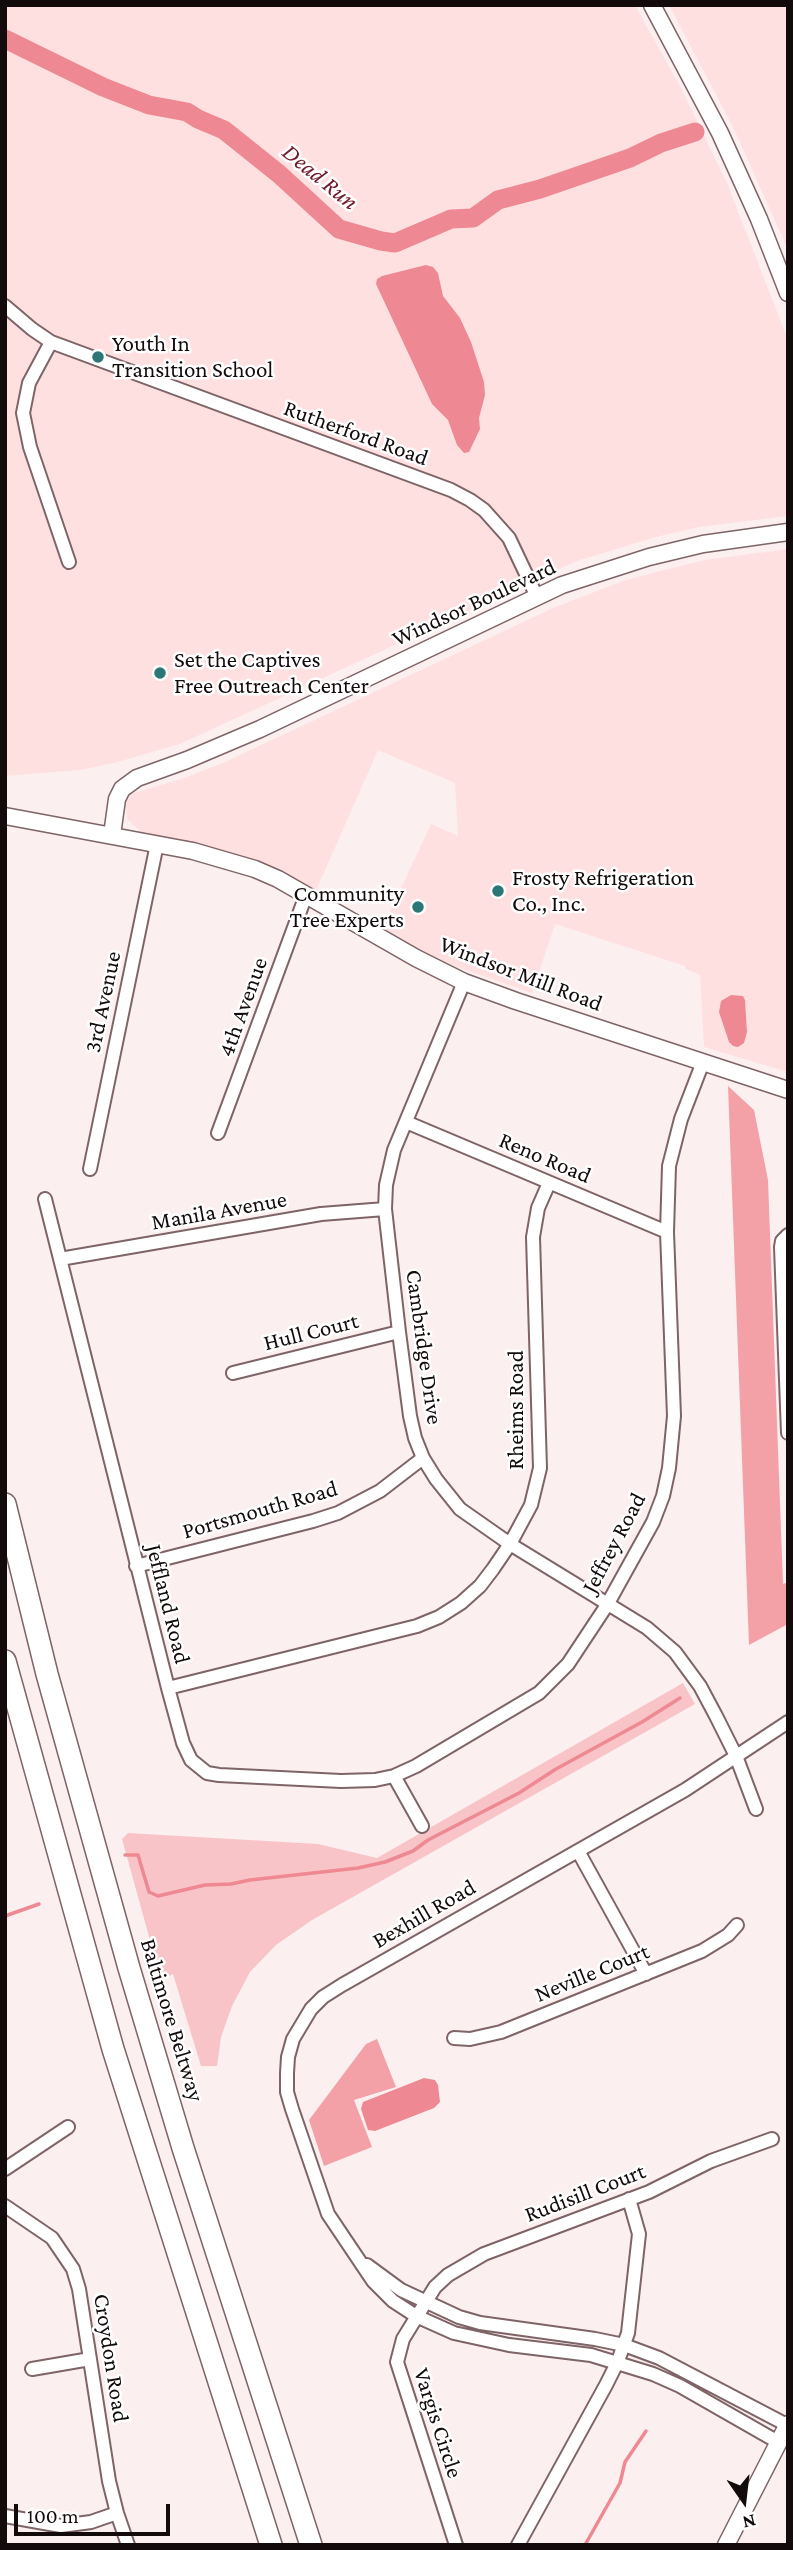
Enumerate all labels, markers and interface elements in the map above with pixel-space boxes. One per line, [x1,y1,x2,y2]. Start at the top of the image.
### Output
water label: Dead Run [276,138,364,216]
place label: Youth In Transition School [112,330,273,384]
marker: Youth In Transition School [90,349,106,365]
street label: Rutherford Road [280,394,432,472]
street label: Windsor Boulevard [388,553,560,653]
place label: Set the Captives Free Outreach Center [174,646,369,700]
marker: Set the Captives Free Outreach Center [152,665,168,681]
place label: Frosty Refrigeration Co., Inc. [512,864,694,918]
place label: Community Tree Experts [290,880,404,934]
marker: Frosty Refrigeration Co., Inc. [490,883,506,899]
marker: Community Tree Experts [410,899,426,915]
street label: Windsor Mill Road [436,930,606,1018]
street label: 3rd Avenue [79,949,127,1055]
street label: 4th Avenue [212,954,274,1060]
street label: Reno Road [495,1126,595,1190]
street label: Manila Avenue [149,1186,289,1236]
street label: Cambridge Drive [399,1268,449,1426]
street label: Hull Court [261,1307,361,1357]
street label: Rheims Road [502,1350,530,1470]
street label: Portsmouth Road [179,1475,341,1545]
street label: Jeffrey Road [576,1488,652,1598]
street label: Jeffland Road [140,1541,196,1667]
street label: Bexhill Road [367,1873,481,1955]
street label: Baltimore Beltway [134,1935,210,2105]
street label: Neville Court [531,1938,653,2008]
street label: Rudisill Court [521,2157,649,2229]
street label: Croydon Road [87,2292,135,2424]
street label: Vargis Circle [407,2365,469,2481]
north arrow [709,2466,779,2536]
scale bar [18,2490,173,2534]
text: 100 m [27,2504,79,2528]
text: N [740,2510,758,2534]

